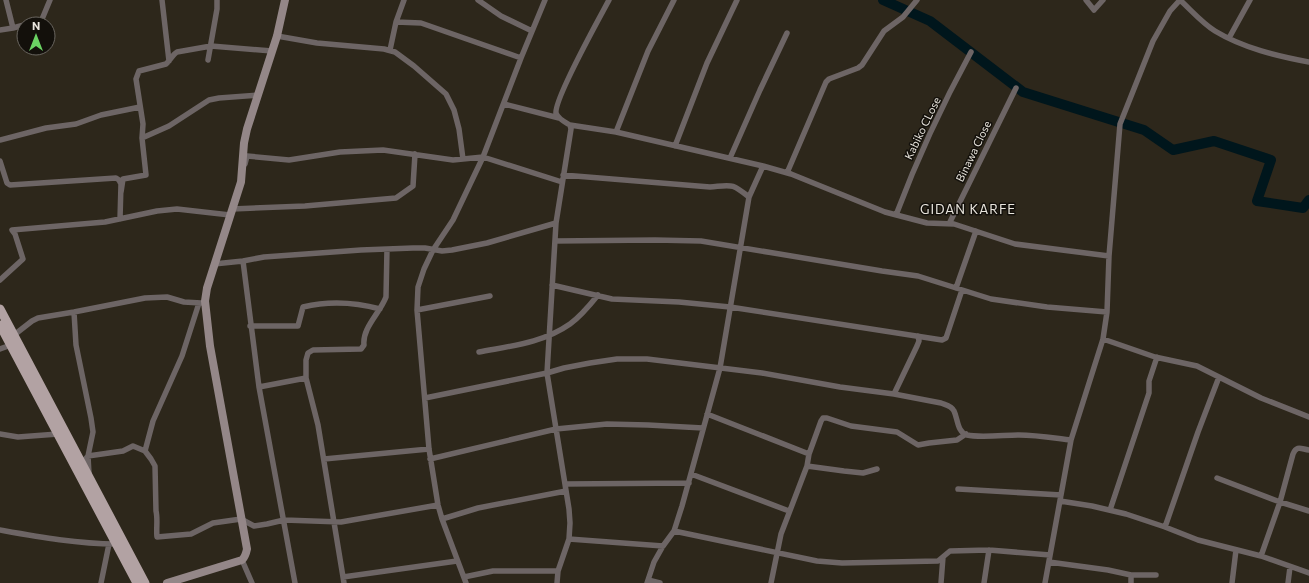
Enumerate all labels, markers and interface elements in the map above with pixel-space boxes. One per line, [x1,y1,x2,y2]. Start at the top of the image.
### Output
north arrow [16,16,56,56]
text: N [32,19,40,32]
street label: Kabiko CLose [901,94,943,161]
street label: Binawa Close [953,118,993,184]
district label: GIDAN KARFE [920,201,1016,217]

